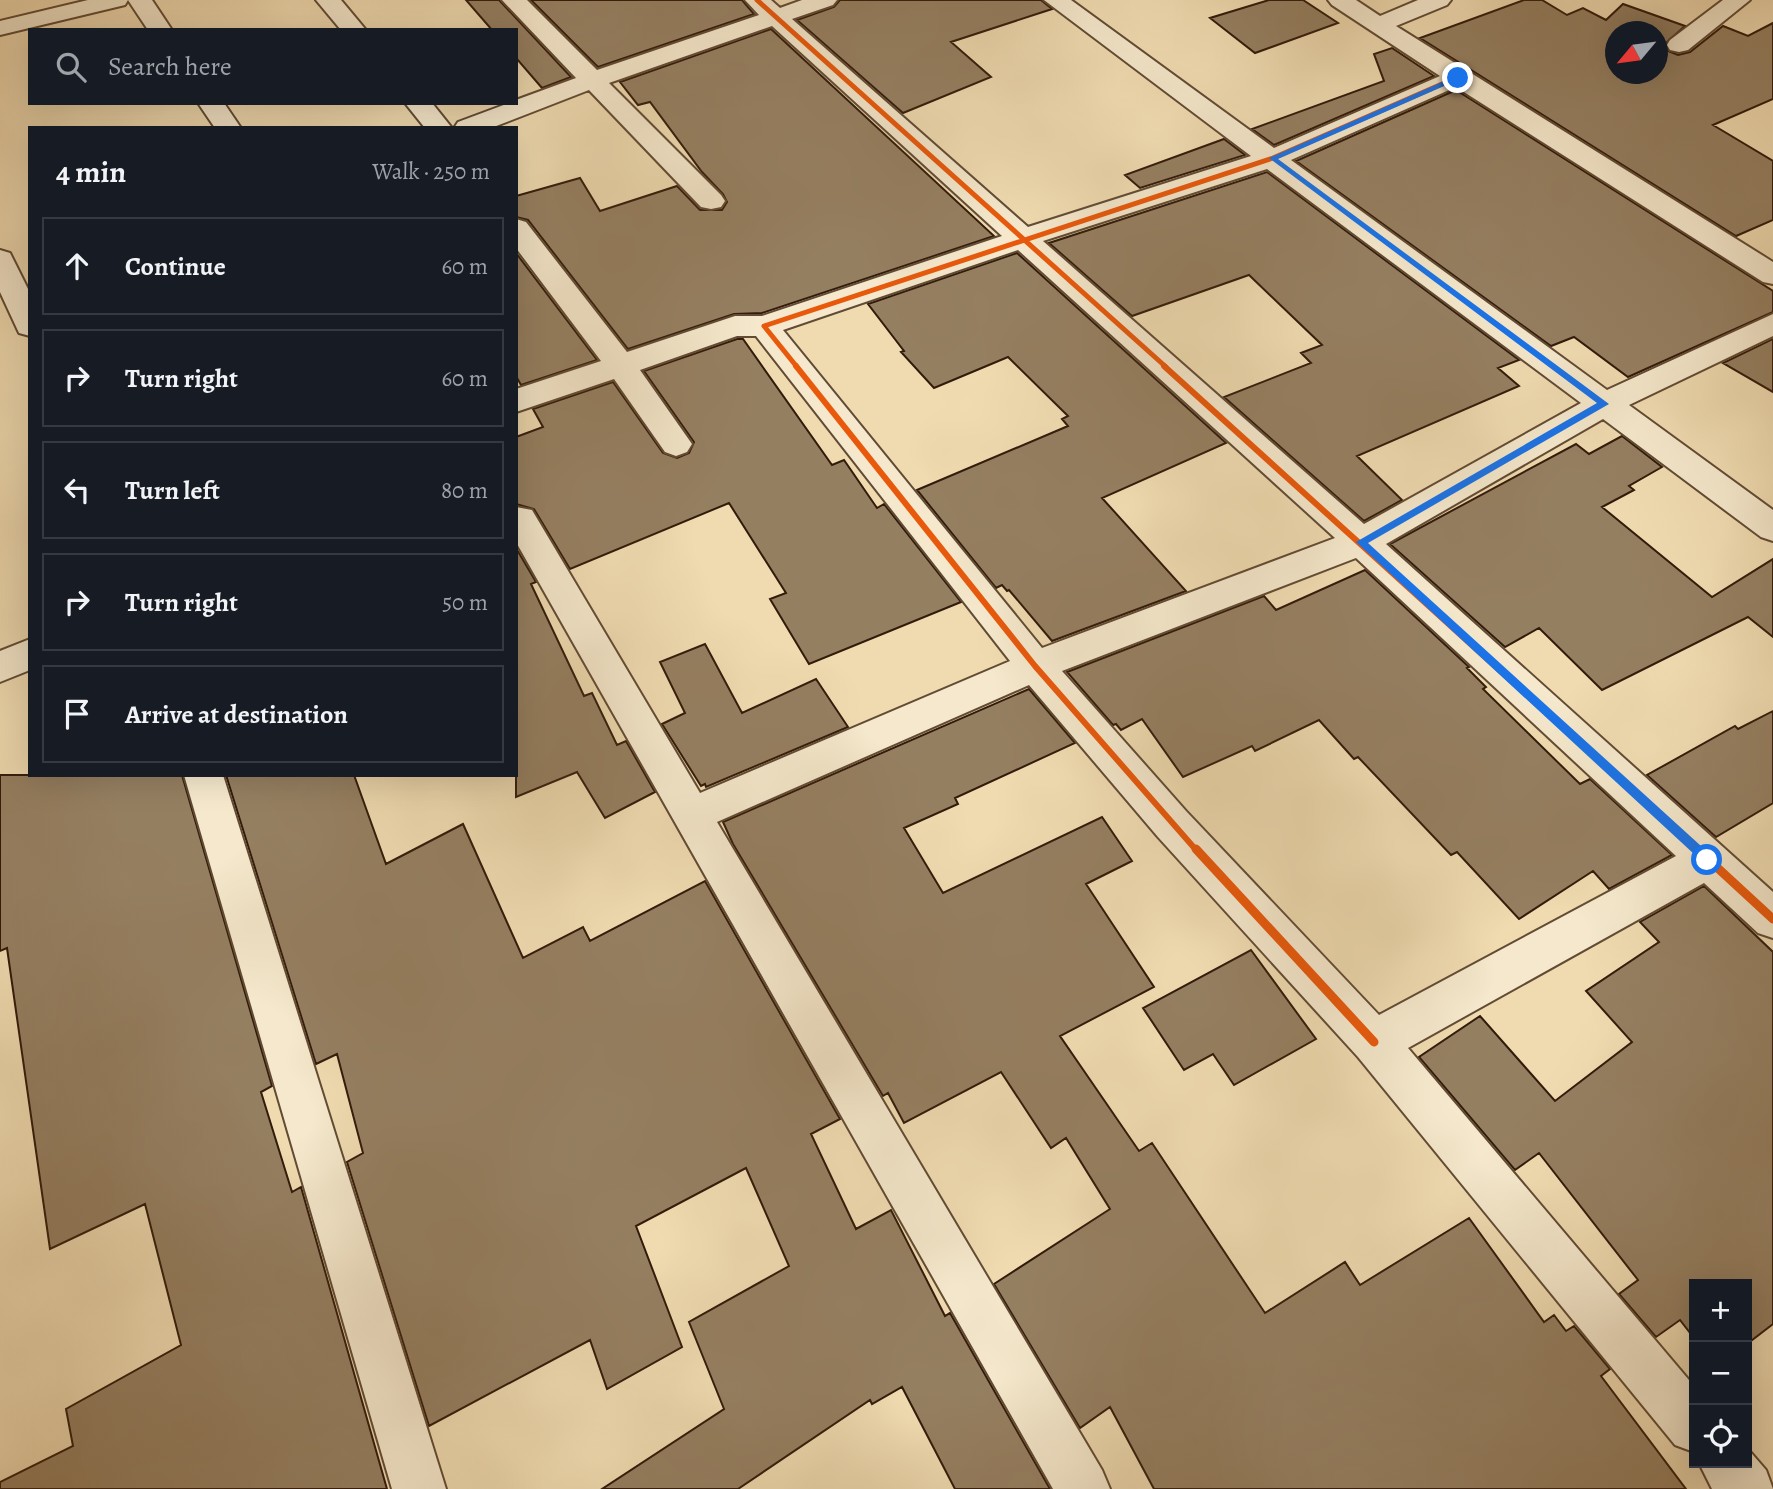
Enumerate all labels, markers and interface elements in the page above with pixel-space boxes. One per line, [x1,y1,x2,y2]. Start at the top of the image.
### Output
north arrow [1605,21,1668,84]
search box [28,28,518,105]
icon: search [52,48,90,86]
text: Search here [108,49,232,84]
route end [1442,62,1473,93]
text: 4 min [56,152,126,192]
text: Walk · 250 m [372,156,490,187]
icon: ahead [58,247,96,285]
text: Continue [125,249,226,284]
text: 60 m [441,251,488,282]
icon: right [58,359,96,397]
text: Turn right [125,361,238,396]
text: 60 m [441,363,488,394]
icon: left [58,471,96,509]
text: Turn left [125,473,220,508]
text: 80 m [441,475,488,506]
icon: right [58,583,96,621]
text: Turn right [125,585,238,620]
text: 50 m [442,587,488,618]
icon: arrive [58,695,96,733]
text: Arrive at destination [125,697,348,732]
route start [1691,844,1722,875]
map controls [1689,1279,1752,1468]
button: + [1689,1279,1752,1342]
button: − [1689,1342,1752,1405]
button: locate [1689,1405,1752,1468]

